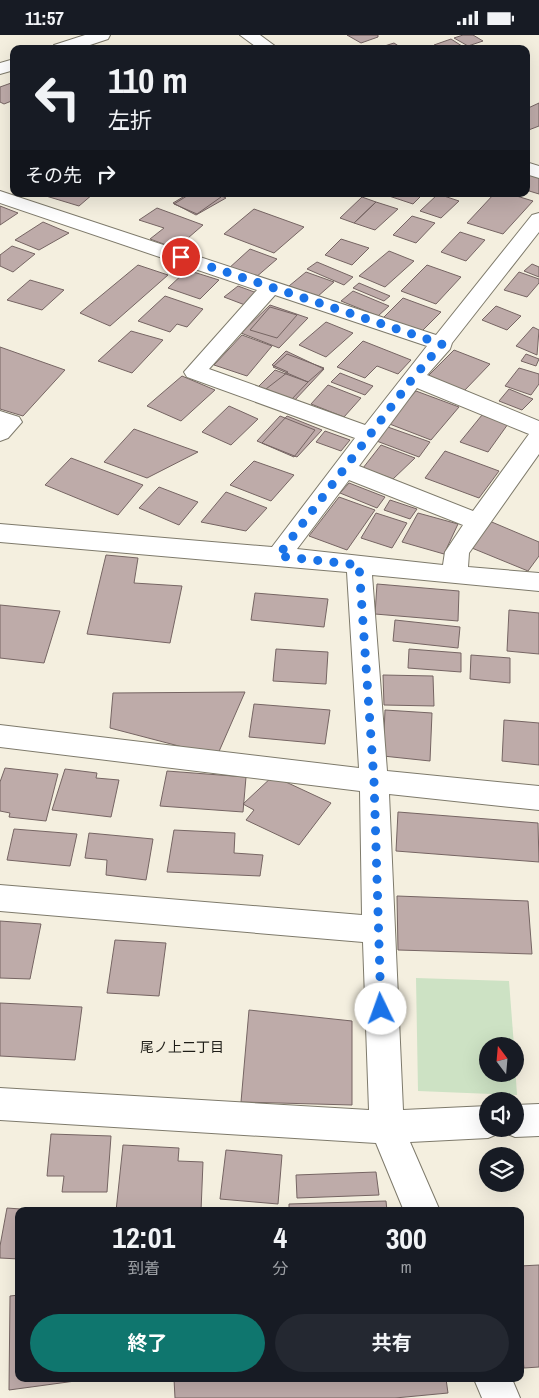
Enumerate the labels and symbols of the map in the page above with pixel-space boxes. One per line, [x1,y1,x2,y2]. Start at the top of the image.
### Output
pin [160,236,202,278]
position arrow [354,982,406,1034]
north arrow [479,1037,524,1083]
district label: 尾ノ上二丁目 [140,1038,224,1056]

